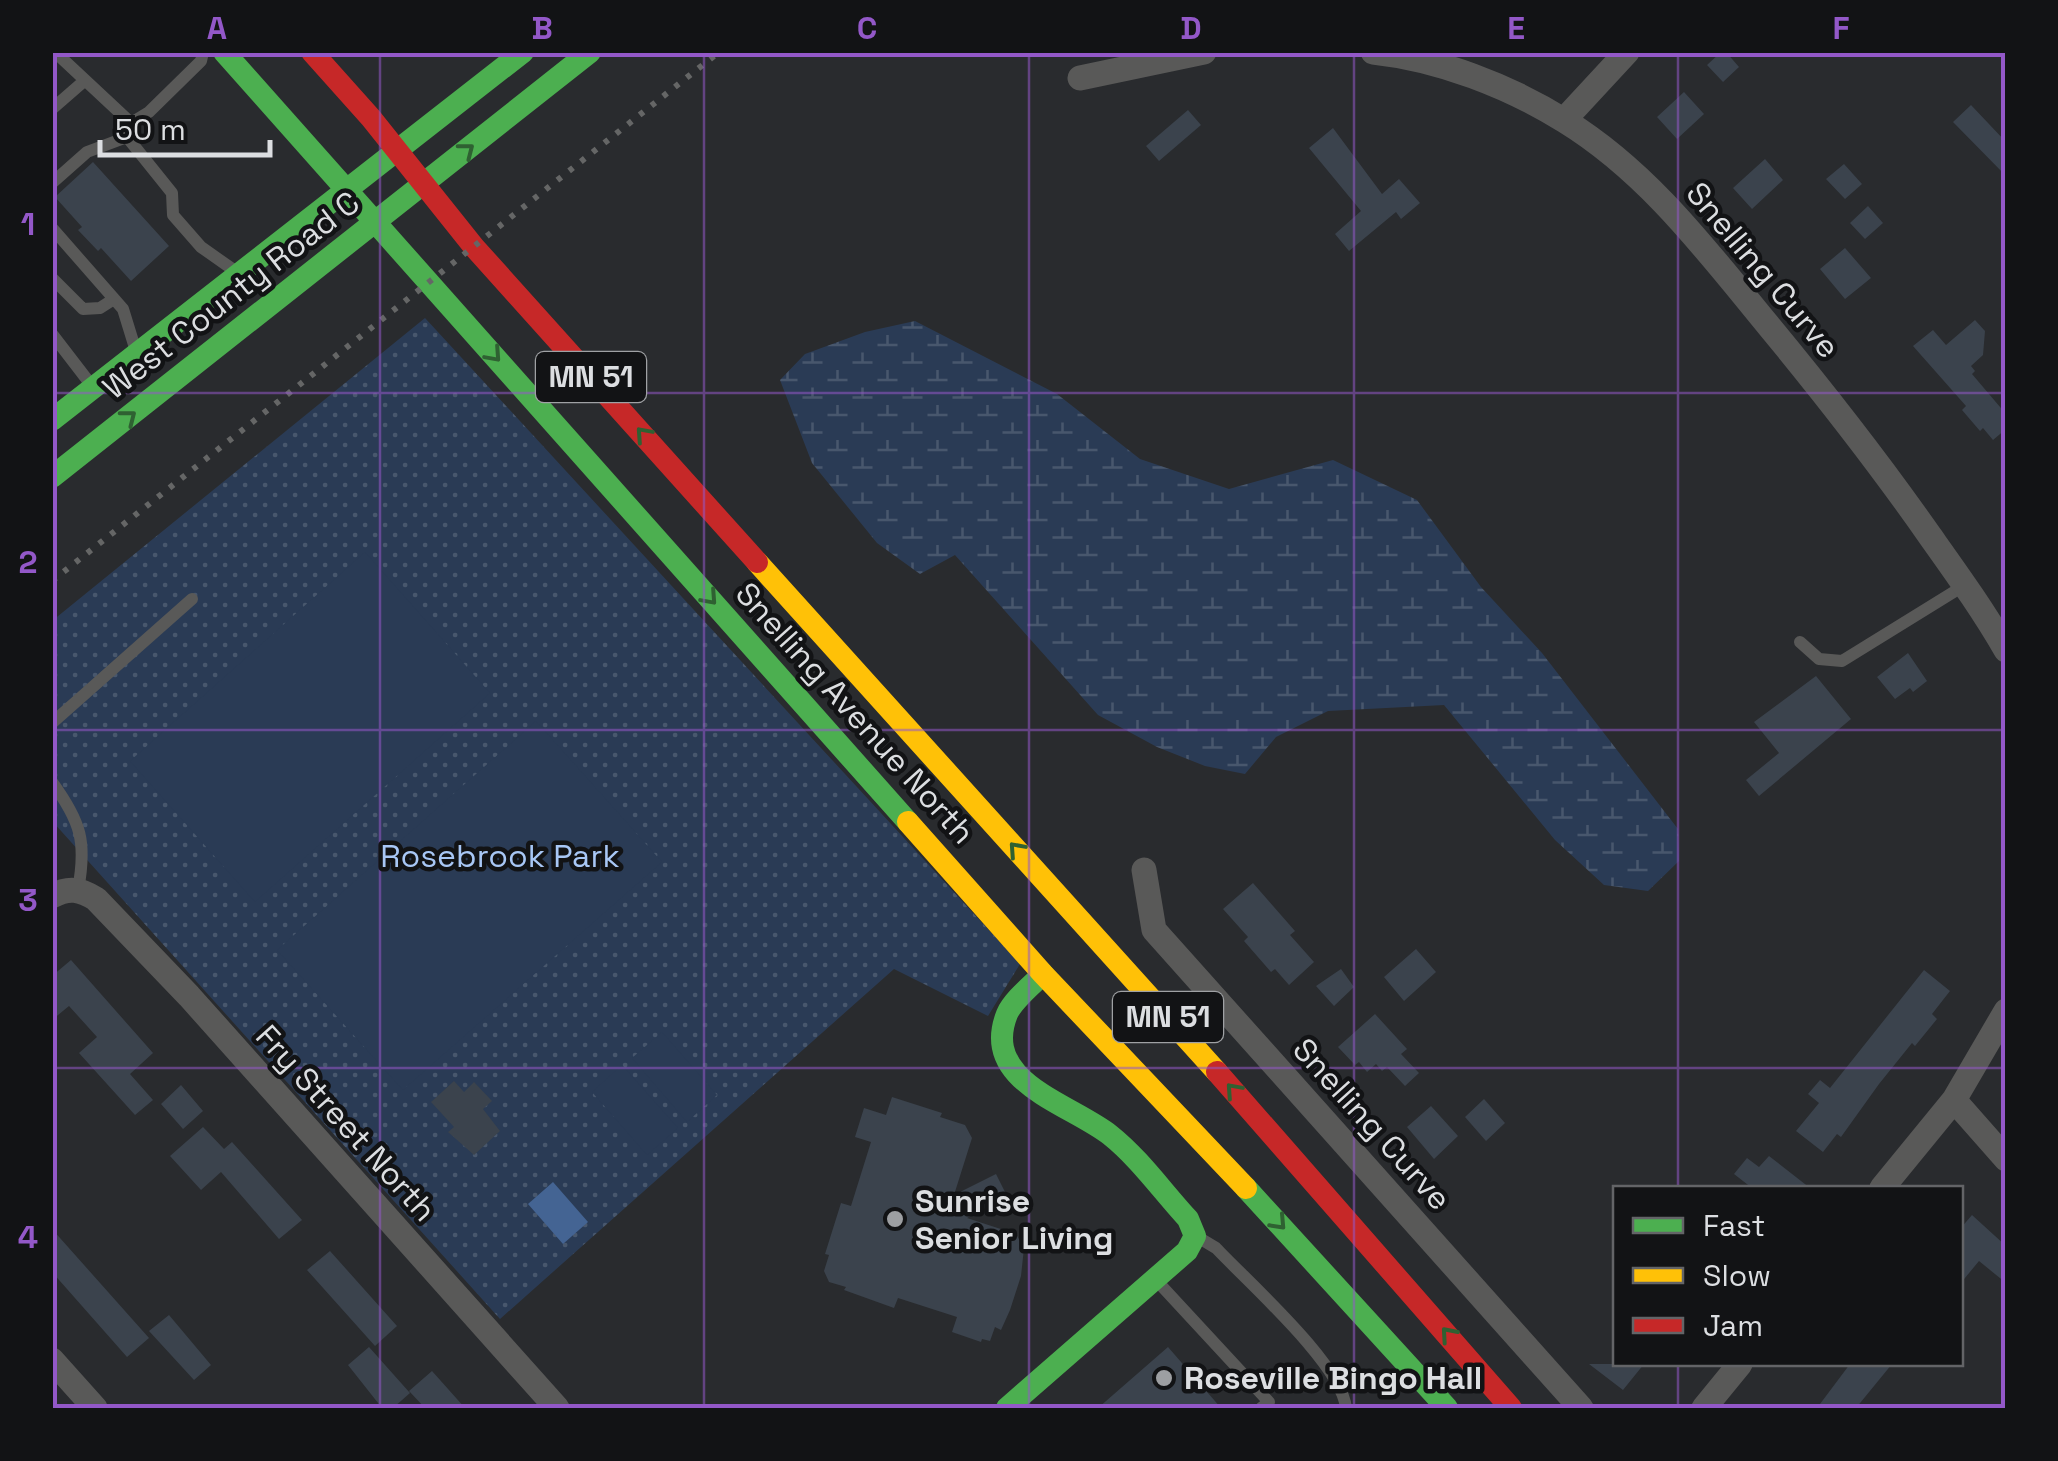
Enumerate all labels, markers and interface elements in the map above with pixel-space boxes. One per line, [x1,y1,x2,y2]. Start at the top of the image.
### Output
text: A [207,8,227,48]
text: B [531,8,553,48]
text: C [857,8,877,48]
text: D [1180,8,1202,48]
text: E [1507,8,1525,48]
text: F [1832,8,1850,48]
scale bar [100,95,270,157]
text: 50 m [115,110,186,149]
one-way arrow [456,144,474,162]
street label: Snelling Curve [1678,174,1848,366]
street label: West County Road C [95,182,367,408]
text: 1 [21,204,35,244]
one-way arrow [482,343,500,362]
road number: MN 51 [536,352,646,402]
one-way arrow [118,411,136,428]
one-way arrow [636,427,654,446]
text: 2 [18,542,38,582]
street label: Snelling Avenue North [727,574,983,852]
one-way arrow [698,586,716,605]
park label: Rosebrook Park [380,836,620,876]
one-way arrow [1010,842,1028,861]
text: 3 [18,880,38,920]
road number: MN 51 [1113,992,1223,1042]
street label: Fry Street North [247,1017,445,1229]
street label: Snelling Curve [1284,1030,1460,1218]
one-way arrow [1227,1083,1245,1102]
place label: Sunrise Senior Living [915,1181,1114,1258]
legend [1613,1186,1963,1366]
text: Fast [1703,1206,1765,1245]
marker: Sunrise Senior Living [884,1208,906,1230]
one-way arrow [1267,1211,1285,1230]
text: 4 [18,1217,38,1257]
text: Slow [1703,1256,1771,1295]
text: Jam [1703,1306,1763,1345]
one-way arrow [1441,1328,1459,1346]
place label: Roseville Bingo Hall [1184,1358,1482,1398]
marker: Roseville Bingo Hall [1153,1367,1175,1389]

